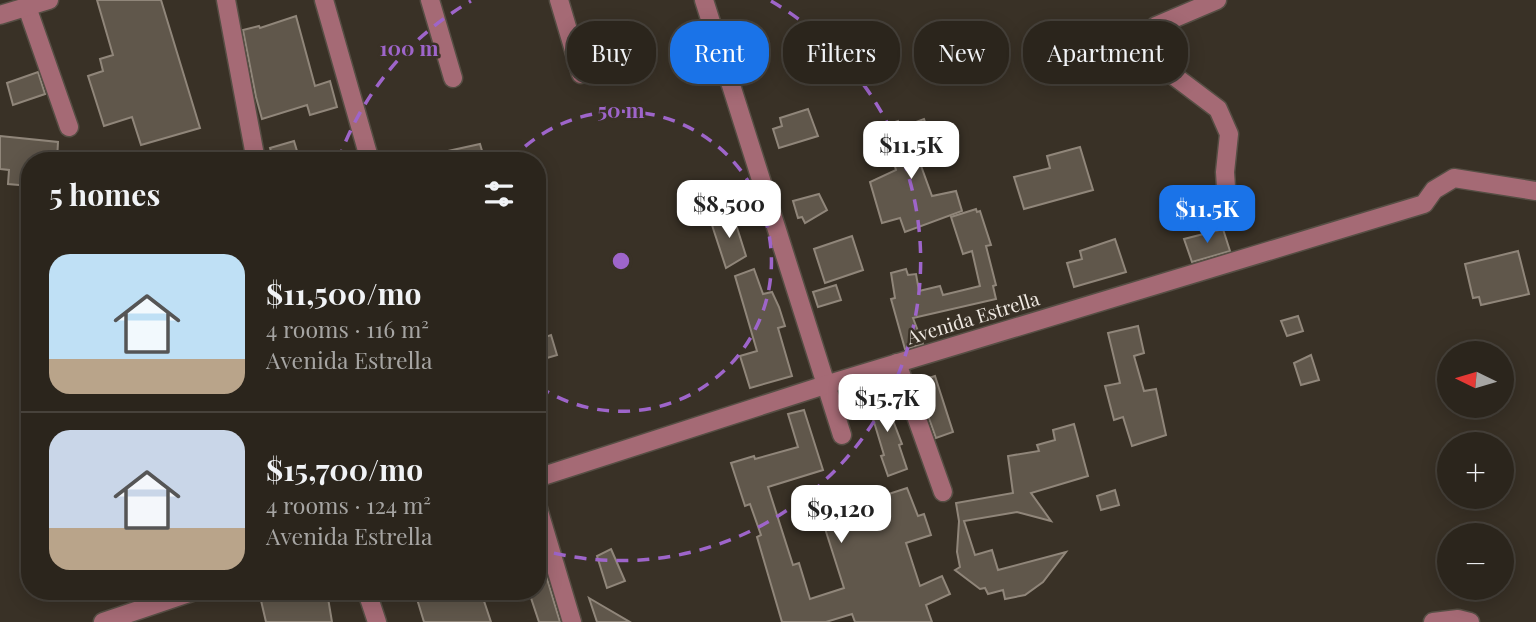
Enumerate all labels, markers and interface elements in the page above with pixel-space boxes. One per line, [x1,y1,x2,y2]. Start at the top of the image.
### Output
chip: Buy [567,21,656,84]
chip: Rent [670,21,769,84]
chip: Filters [783,21,900,84]
chip: New [914,21,1009,84]
chip: Apartment [1023,21,1188,84]
text: 100 m [379,33,439,61]
text: 50 m [597,95,645,123]
pin: $11.5K [854,122,968,181]
text: $11.5K [879,128,943,159]
text: 5 homes [49,174,160,214]
icon: filters [480,175,518,213]
pin: $8,500 [672,180,786,240]
pin: $11.5K [1150,186,1264,245]
text: $8,500 [693,187,765,218]
text: $11.5K [1175,192,1239,223]
centre of rings [609,249,633,273]
text: $11,500/mo [266,273,422,313]
icon: home [105,282,189,366]
street label: Avenida Estrella [902,284,1043,350]
text: 4 rooms · 116 m² [266,313,429,344]
north arrow [1437,341,1514,418]
map controls [1437,341,1514,600]
text: Avenida Estrella [266,344,432,375]
pin: $15.7K [830,374,944,434]
text: $15.7K [855,381,919,412]
button: + [1437,432,1514,509]
text: $15,700/mo [266,449,423,489]
icon: home [105,458,189,542]
pin: $9,120 [784,486,898,545]
text: 4 rooms · 124 m² [266,489,431,520]
text: $9,120 [807,492,875,523]
text: Avenida Estrella [266,520,432,551]
button: − [1437,523,1514,600]

